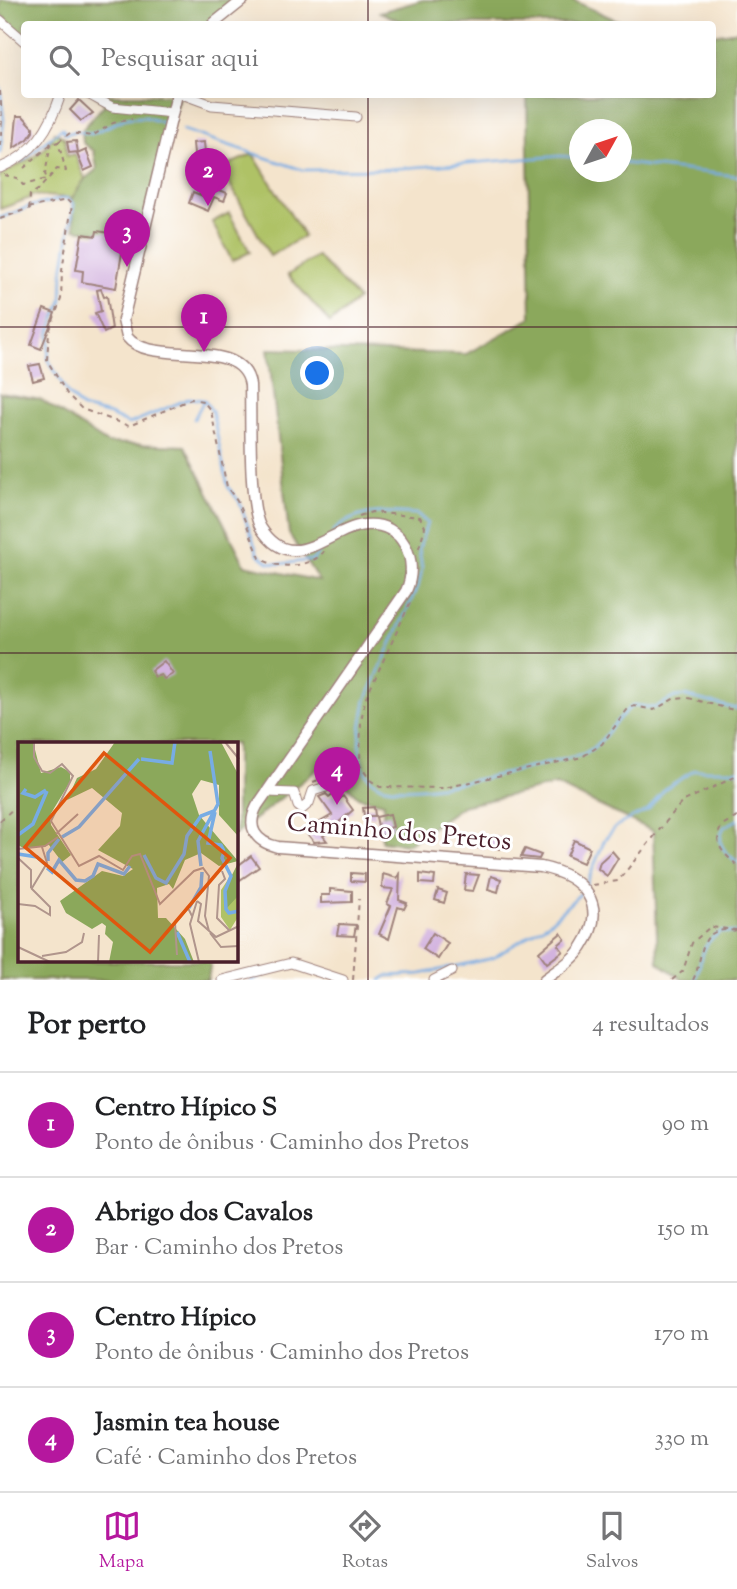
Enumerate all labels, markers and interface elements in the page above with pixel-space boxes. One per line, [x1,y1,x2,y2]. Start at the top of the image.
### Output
search box [21,21,716,98]
icon: search [45,41,83,79]
text: Pesquisar aqui [101,41,259,78]
north arrow [569,119,632,182]
pin: 2 [185,148,231,206]
pin: 3 [104,209,150,267]
pin: 1 [181,294,227,352]
your location [300,356,334,390]
inset map [18,742,238,962]
pin: 4 [314,747,360,805]
street label: Caminho dos Pretos [285,805,513,861]
text: Por perto [28,1004,146,1047]
text: 4 resultados [592,1009,709,1042]
text: Centro Hípico S [95,1090,277,1127]
text: 1 [47,1108,55,1141]
text: 90 m [662,1108,709,1141]
text: Ponto de ônibus · Caminho dos Pretos [95,1127,469,1160]
text: Abrigo dos Cavalos [95,1195,313,1232]
text: 2 [46,1213,56,1246]
text: 150 m [657,1213,709,1246]
text: Bar · Caminho dos Pretos [95,1232,343,1265]
text: Centro Hípico [95,1300,256,1337]
text: 3 [46,1318,56,1351]
text: 170 m [654,1318,709,1351]
text: Ponto de ônibus · Caminho dos Pretos [95,1337,469,1370]
text: Jasmin tea house [95,1405,280,1442]
text: 4 [45,1423,57,1456]
text: 330 m [655,1423,709,1456]
text: Café · Caminho dos Pretos [95,1442,357,1475]
tab: Mapa [99,1507,144,1576]
tab: Rotas [342,1507,388,1576]
tab: Salvos [586,1507,638,1576]

